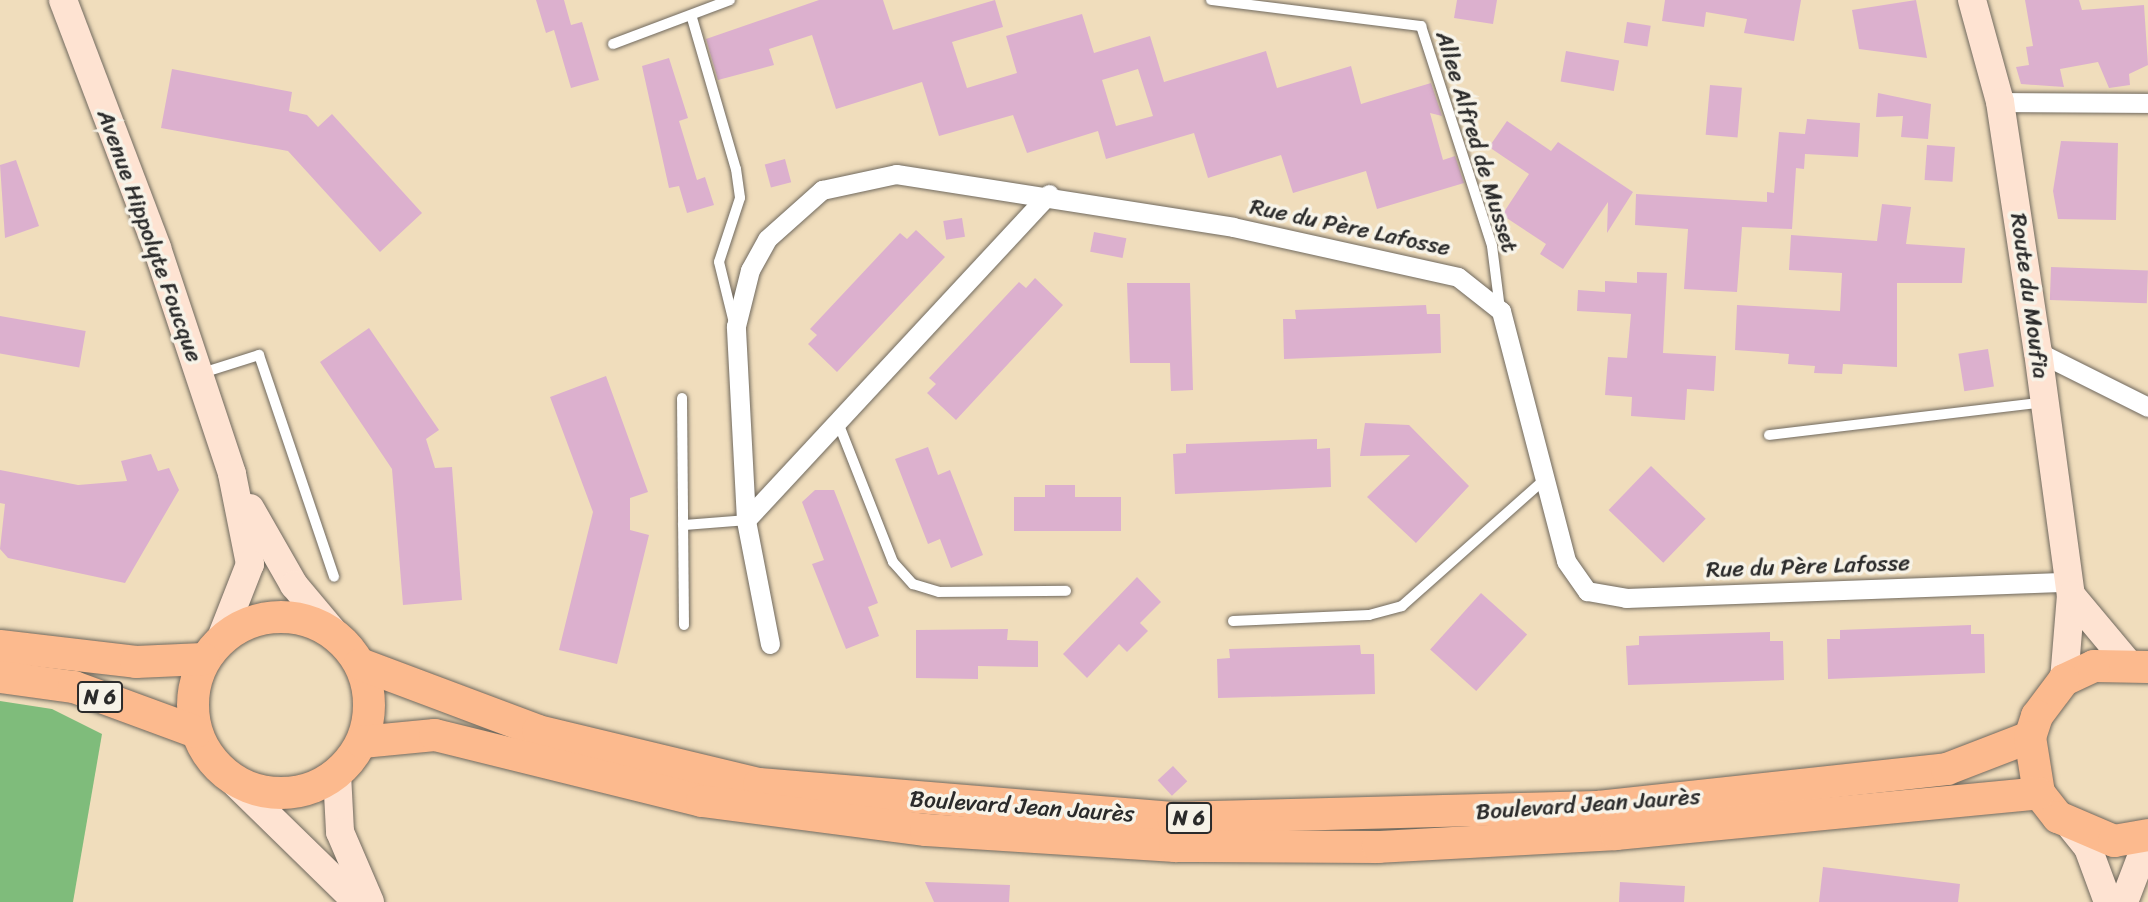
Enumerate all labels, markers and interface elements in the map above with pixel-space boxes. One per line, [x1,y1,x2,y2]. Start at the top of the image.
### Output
street label: Allee Alfred de Musset [1429,27,1523,257]
street label: Avenue Hippolyte Foucque [90,106,208,366]
street label: Rue du Père Lafosse [1248,193,1452,263]
street label: Route du Moufia [2004,211,2054,381]
street label: Rue du Père Lafosse [1706,550,1910,584]
road number: N 6 [76,680,124,714]
street label: Boulevard Jean Jaurès [1475,783,1701,827]
street label: Boulevard Jean Jaurès [909,785,1135,829]
road number: N 6 [1164,800,1214,836]

